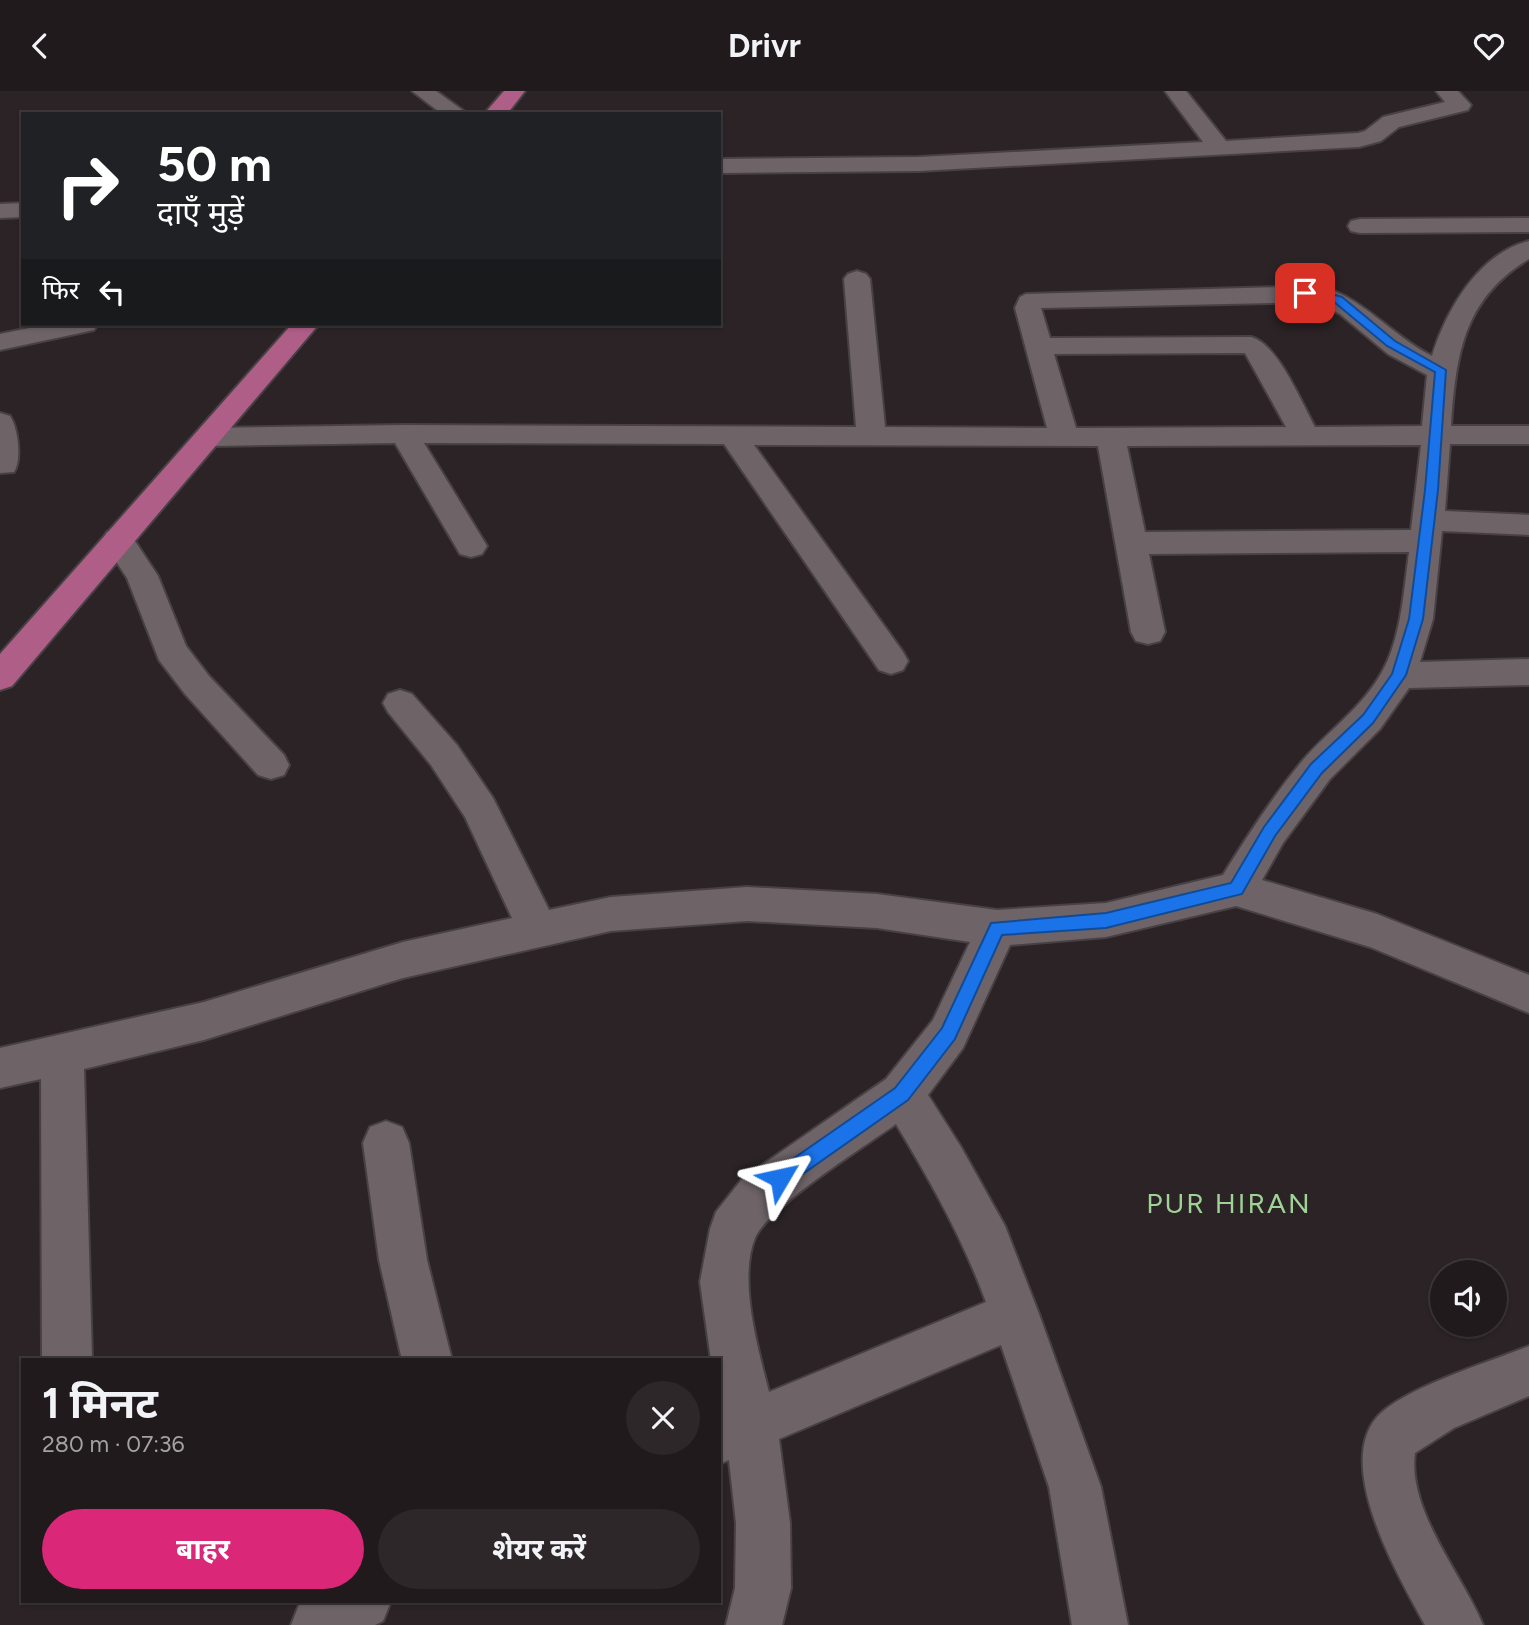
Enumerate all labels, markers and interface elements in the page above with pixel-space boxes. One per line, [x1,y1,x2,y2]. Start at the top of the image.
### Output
icon: back [21,27,59,65]
text: Drivr [728,27,801,65]
icon: heart [1470,27,1508,65]
text: 50 m [157,134,272,193]
icon: right [42,140,133,231]
text: दाएँ मुड़ें [157,194,244,232]
pin [1275,263,1335,323]
icon: left [93,273,131,311]
text: फिर [42,274,79,306]
icon: arrive [1286,274,1324,312]
position arrow [743,1141,817,1215]
district label: PUR HIRAN [1146,1186,1312,1220]
map controls [1430,1260,1507,1337]
button: sound [1430,1260,1507,1337]
text: 1 मिनट [42,1378,158,1429]
button: close [626,1381,700,1455]
text: 280 m · 07:36 [42,1430,185,1458]
button: बाहर [42,1509,364,1589]
button: शेयर करें [378,1509,700,1589]

